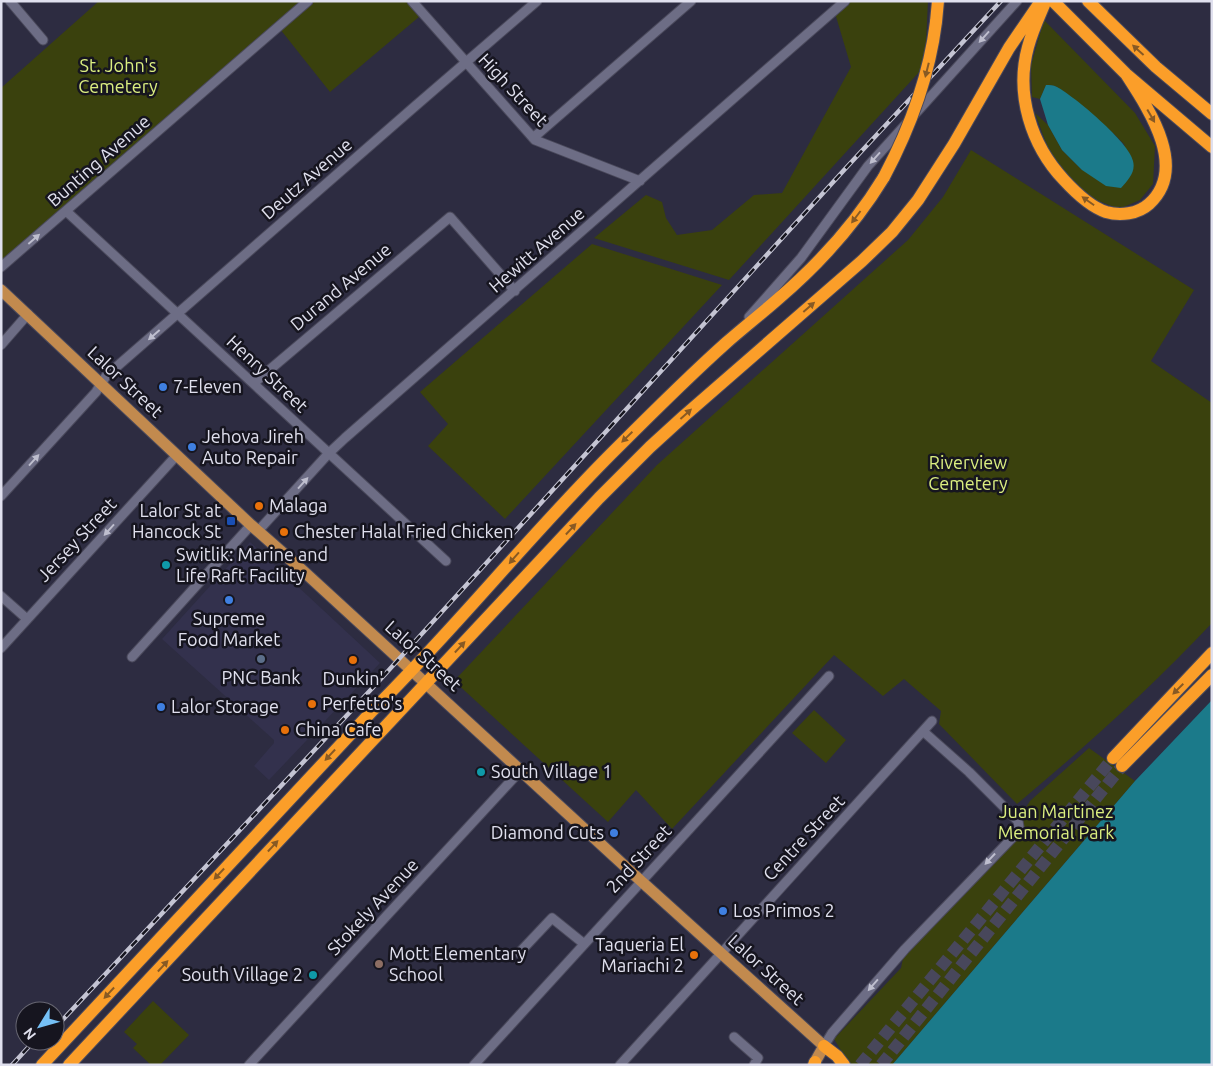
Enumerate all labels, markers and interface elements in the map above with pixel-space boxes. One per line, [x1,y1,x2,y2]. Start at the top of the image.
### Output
one-way arrow [978,31,990,43]
one-way arrow [1133,44,1145,56]
street label: High Street [475,49,552,130]
park label: St. John's Cemetery [78,55,158,96]
one-way arrow [923,63,931,78]
one-way arrow [1147,109,1156,122]
street label: Bunting Avenue [43,110,154,210]
street label: Deutz Avenue [257,134,356,223]
one-way arrow [869,151,881,163]
one-way arrow [1081,196,1095,206]
street label: Hewitt Avenue [485,202,588,296]
one-way arrow [851,210,862,223]
one-way arrow [27,233,39,245]
street label: Durand Avenue [286,239,395,334]
one-way arrow [802,302,815,313]
one-way arrow [148,329,160,341]
street label: Henry Street [223,331,312,416]
street label: Lalor Street [84,342,167,421]
place label: 7-Eleven [173,376,242,396]
marker: 7-Eleven [157,381,169,393]
one-way arrow [680,409,692,420]
place label: Jehova Jireh Auto Repair [202,426,304,467]
one-way arrow [622,431,634,443]
marker: Jehova Jireh Auto Repair [186,441,198,453]
park label: Riverview Cemetery [928,452,1008,493]
one-way arrow [28,454,40,466]
one-way arrow [297,477,309,489]
street label: Jersey Street [33,494,120,585]
place label: Malaga [269,495,328,515]
place label: Lalor St at Hancock St [132,500,221,541]
marker: Malaga [253,500,265,512]
marker: Lalor St at Hancock St [225,515,237,527]
place label: Chester Halal Fried Chicken [294,521,514,541]
one-way arrow [103,523,115,535]
one-way arrow [565,523,577,535]
marker: Chester Halal Fried Chicken [278,526,290,538]
place label: Switlik: Marine and Life Raft Facility [176,544,328,585]
one-way arrow [509,552,520,564]
marker: Switlik: Marine and Life Raft Facility [160,559,172,571]
marker: Supreme Food Market [223,594,235,606]
place label: Supreme Food Market [178,608,280,649]
street label: Lalor Street [382,616,466,694]
one-way arrow [454,641,465,653]
marker: PNC Bank [255,653,267,665]
marker: Dunkin' [347,654,359,666]
place label: PNC Bank [222,667,300,687]
place label: Dunkin' [323,668,383,688]
one-way arrow [1173,682,1185,694]
place label: Perfetto's [322,693,403,713]
place label: Lalor Storage [171,696,279,716]
marker: Perfetto's [306,698,318,710]
marker: Lalor Storage [155,701,167,713]
place label: China Cafe [295,719,381,739]
marker: China Cafe [279,724,291,736]
one-way arrow [324,749,336,761]
place label: South Village 1 [491,761,612,781]
marker: South Village 1 [475,766,487,778]
street label: Centre Street [759,790,848,884]
park label: Juan Martinez Memorial Park [998,801,1114,842]
street label: 2nd Street [602,820,675,896]
place label: Diamond Cuts [491,822,604,842]
marker: Diamond Cuts [608,827,620,839]
one-way arrow [267,841,279,853]
one-way arrow [984,853,996,865]
street label: Stokely Avenue [323,854,422,958]
one-way arrow [213,868,225,880]
place label: Los Primos 2 [733,900,835,920]
marker: Los Primos 2 [717,905,729,917]
street label: Lalor Street [725,930,809,1008]
place label: Taqueria El Mariachi 2 [595,934,684,975]
place label: Mott Elementary School [389,943,526,984]
marker: Taqueria El Mariachi 2 [688,949,700,961]
marker: Mott Elementary School [373,958,385,970]
one-way arrow [157,960,169,972]
place label: South Village 2 [182,964,303,984]
marker: South Village 2 [307,969,319,981]
one-way arrow [867,979,879,991]
one-way arrow [103,987,114,1000]
north arrow [15,1001,65,1051]
text: N [20,1025,39,1043]

